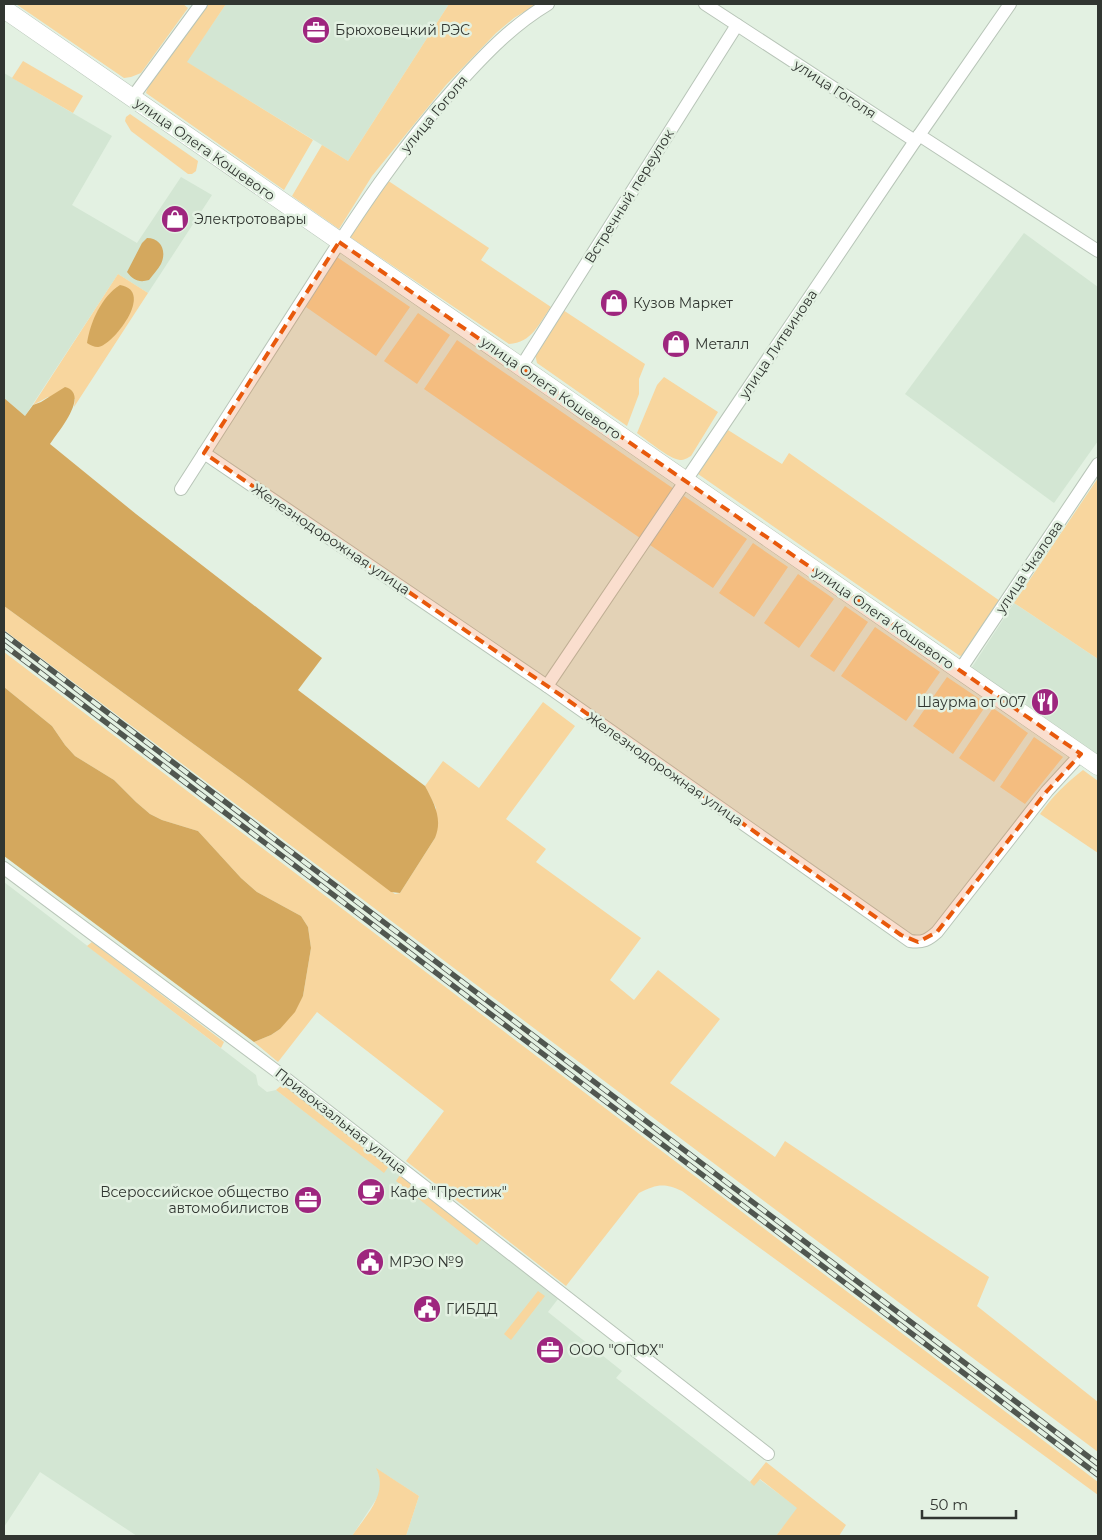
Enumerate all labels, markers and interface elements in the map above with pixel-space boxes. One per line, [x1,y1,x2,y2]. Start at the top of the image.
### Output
office icon: Брюховецкий РЭС [301,15,331,45]
place label: Брюховецкий РЭС [335,21,470,39]
street label: улица Гоголя [789,55,880,122]
street label: улица Гоголя [396,72,471,157]
street label: улица Олега Кошевого [130,93,279,205]
street label: Встречный переулок [580,126,678,266]
shop icon: Электротовары [160,204,190,234]
place label: Электротовары [194,210,306,228]
street label: улица Литвинова [734,286,821,403]
shop icon: Кузов Маркет [599,288,629,318]
place label: Кузов Маркет [633,294,733,312]
shop icon: Металл [661,329,691,359]
street label: улица Олега Кошевого [476,332,625,444]
place label: Металл [695,335,749,353]
street label: Железнодорожная улица [249,479,413,599]
street label: улица Чкалова [991,517,1067,618]
street label: улица Олега Кошевого [809,562,958,674]
restaurant icon: Шаурма от 007 [1030,687,1060,717]
place label: Шаурма от 007 [917,693,1026,711]
street label: Железнодорожная улица [583,708,747,830]
street label: Привокзальная улица [272,1064,410,1178]
cafe icon: Кафе "Престиж" [356,1177,386,1207]
place label: Всероссийское общество автомобилистов [100,1183,289,1217]
place label: Кафе "Престиж" [390,1183,507,1201]
office icon: Всероссийское общество автомобилистов [293,1185,323,1215]
public building icon: МРЭО №9 [355,1247,385,1277]
place label: МРЭО №9 [389,1253,463,1271]
public building icon: ГИБДД [412,1294,442,1324]
place label: ГИБДД [446,1300,498,1318]
office icon: ООО "ОПФХ" [535,1335,565,1365]
place label: ООО "ОПФХ" [569,1341,664,1359]
scale bar [922,1488,1016,1520]
text: 50 m [930,1495,968,1514]

